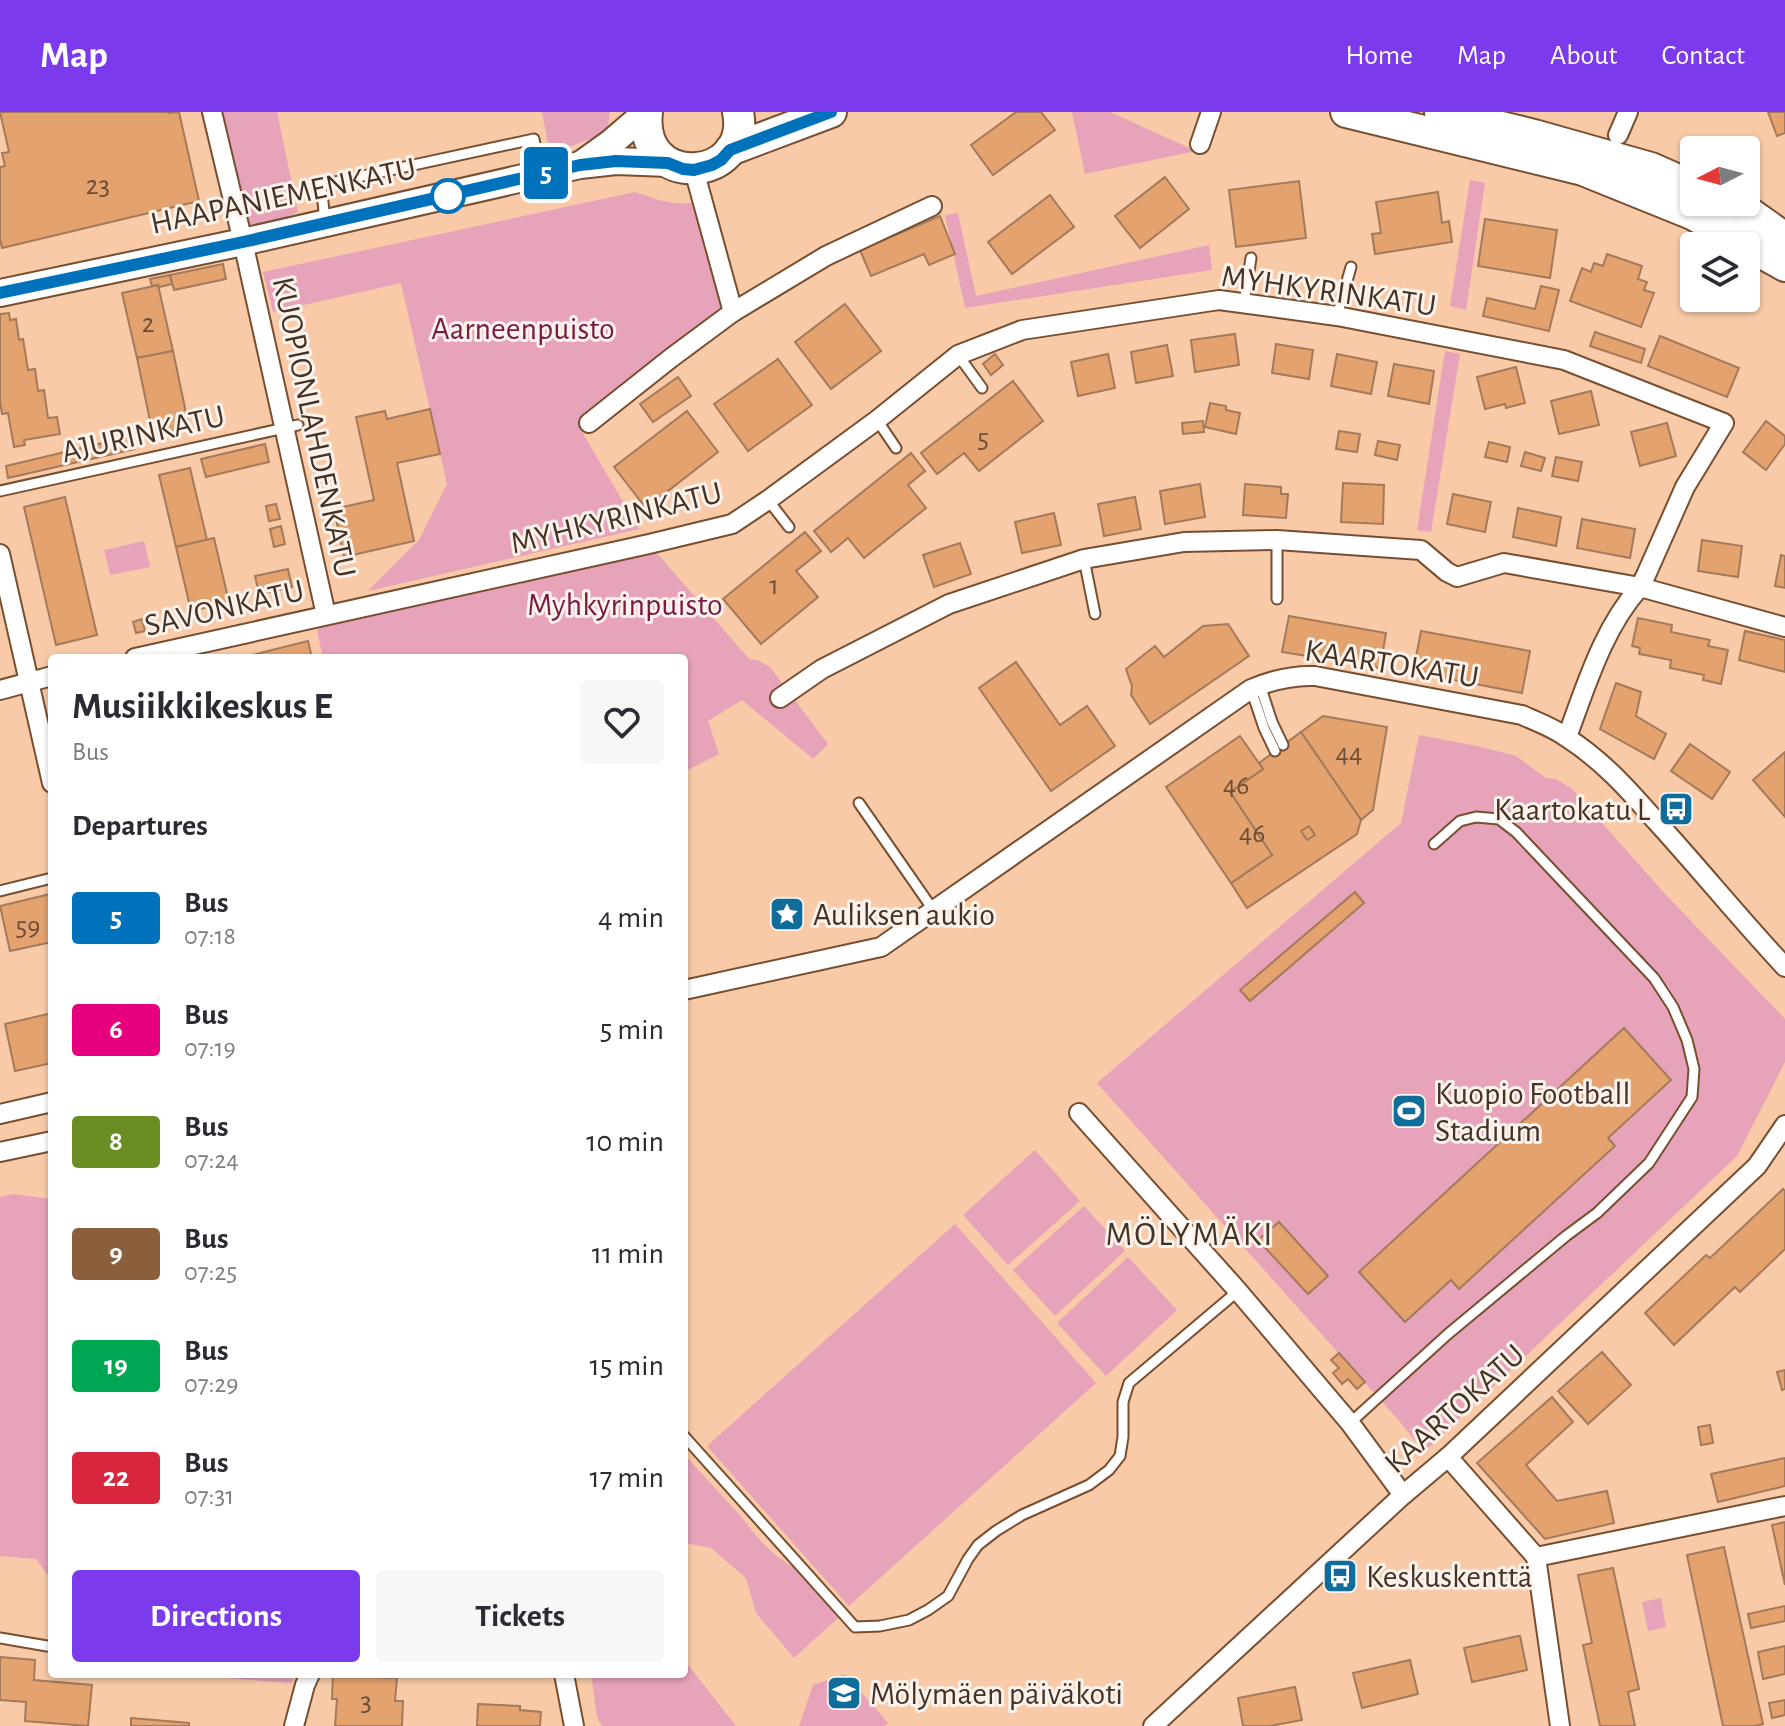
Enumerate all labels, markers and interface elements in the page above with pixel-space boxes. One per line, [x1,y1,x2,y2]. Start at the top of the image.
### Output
text: Map [40,37,108,75]
text: Home [1346,42,1413,70]
text: Map [1457,42,1506,70]
text: About [1550,42,1618,70]
text: Contact [1662,42,1745,70]
north arrow [1680,136,1760,216]
map controls [1680,136,1760,312]
line badge: 5 [520,147,572,199]
street label: HAAPANIEMENKATU [147,152,419,240]
text: 5 [540,159,552,187]
house number: 23 [86,172,110,200]
unlabelled marker [431,179,465,213]
button: layers [1680,232,1760,312]
street label: MYHKYRINKATU [1219,260,1438,322]
street label: KUOPIONLAHDENKATU [267,274,362,580]
house number: 2 [142,310,154,338]
park label: Aarneenpuisto [431,313,615,345]
street label: AJURINKATU [58,400,228,468]
house number: 5 [977,425,989,453]
street label: MYHKYRINKATU [507,476,725,560]
house number: 1 [769,572,779,600]
street label: SAVONKATU [141,574,307,642]
park label: Myhkyrinpuisto [527,589,723,621]
street label: KAARTOKATU [1303,634,1481,694]
button: heart [580,680,664,764]
text: Musiikkikeskus E [72,688,333,726]
text: Bus [72,739,109,765]
house number: 44 [1336,740,1362,768]
house number: 46 [1223,772,1249,800]
bus stop icon: Kaartokatu L [1657,790,1695,828]
place label: Kaartokatu L [1494,794,1651,826]
text: Departures [72,811,208,841]
house number: 46 [1239,820,1265,848]
text: Bus [184,888,229,918]
place icon: Auliksen aukio [768,895,806,933]
place label: Auliksen aukio [813,899,995,931]
text: 4 min [598,903,664,933]
text: 5 [110,904,122,932]
house number: 59 [16,913,40,941]
text: 07:18 [184,923,236,949]
text: Bus [184,1000,229,1030]
text: 5 min [600,1015,664,1045]
text: 6 [109,1016,123,1044]
text: 07:19 [184,1035,236,1061]
place label: Kuopio Football Stadium [1435,1078,1630,1147]
sports icon: Kuopio Football Stadium [1390,1092,1428,1130]
text: Bus [184,1112,229,1142]
text: 10 min [586,1127,664,1157]
text: 8 [109,1128,123,1156]
text: 07:24 [184,1147,239,1173]
district label: MÖLYMÄKI [1106,1216,1274,1252]
text: Bus [184,1224,229,1254]
text: 11 min [592,1239,664,1269]
text: 9 [109,1240,123,1268]
text: 07:25 [184,1259,237,1285]
text: Bus [184,1336,229,1366]
street label: KAARTOKATU [1379,1338,1531,1479]
text: 15 min [589,1351,664,1381]
text: 19 [104,1352,128,1380]
text: 07:29 [184,1371,239,1397]
text: Bus [184,1448,229,1478]
text: 17 min [589,1463,664,1493]
text: 22 [103,1464,129,1492]
text: 07:31 [184,1483,234,1509]
bus stop icon: Keskuskenttä [1321,1557,1359,1595]
place label: Keskuskenttä [1366,1561,1533,1593]
button: Directions [72,1570,360,1662]
button: Tickets [376,1570,664,1662]
school or university icon: Mölymäen päiväkoti [825,1674,863,1712]
place label: Mölymäen päiväkoti [870,1678,1123,1710]
house number: 3 [360,1688,372,1716]

